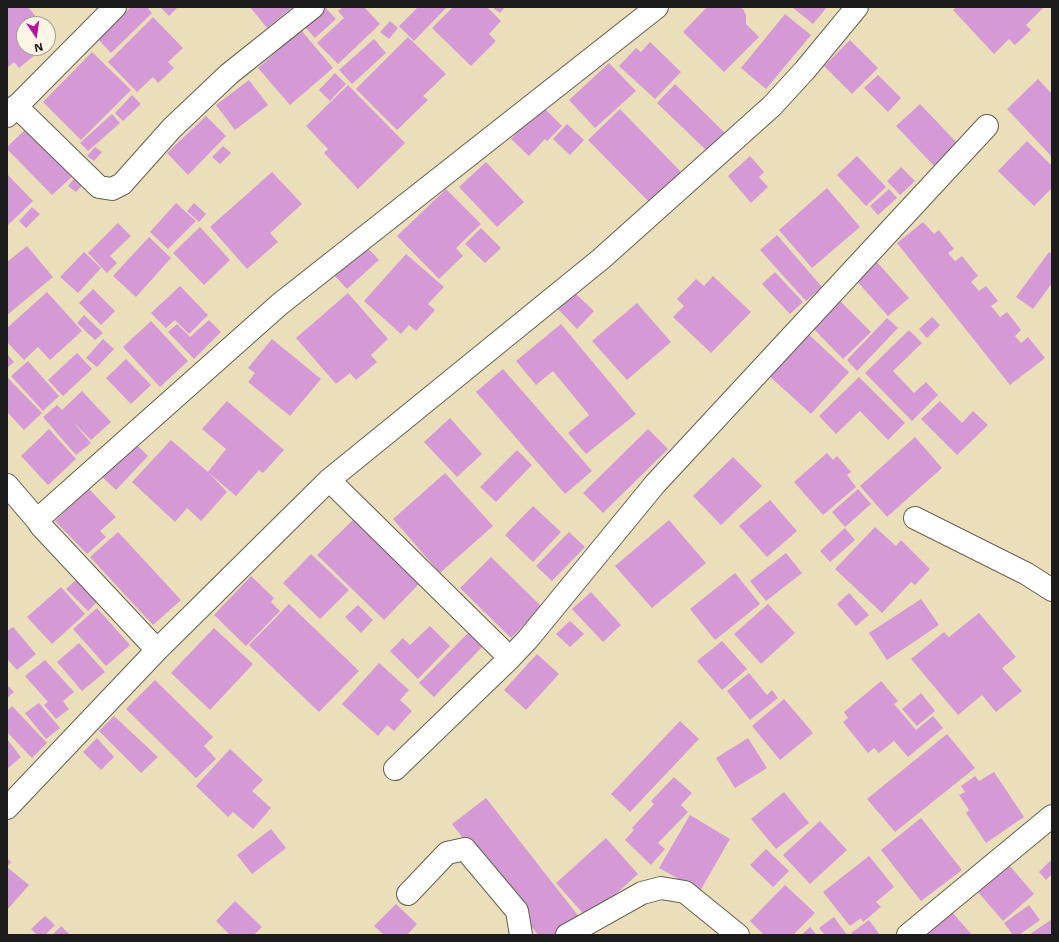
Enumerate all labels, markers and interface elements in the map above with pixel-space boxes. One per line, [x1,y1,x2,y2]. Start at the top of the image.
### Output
north arrow [16,16,56,56]
text: N [33,39,45,55]

